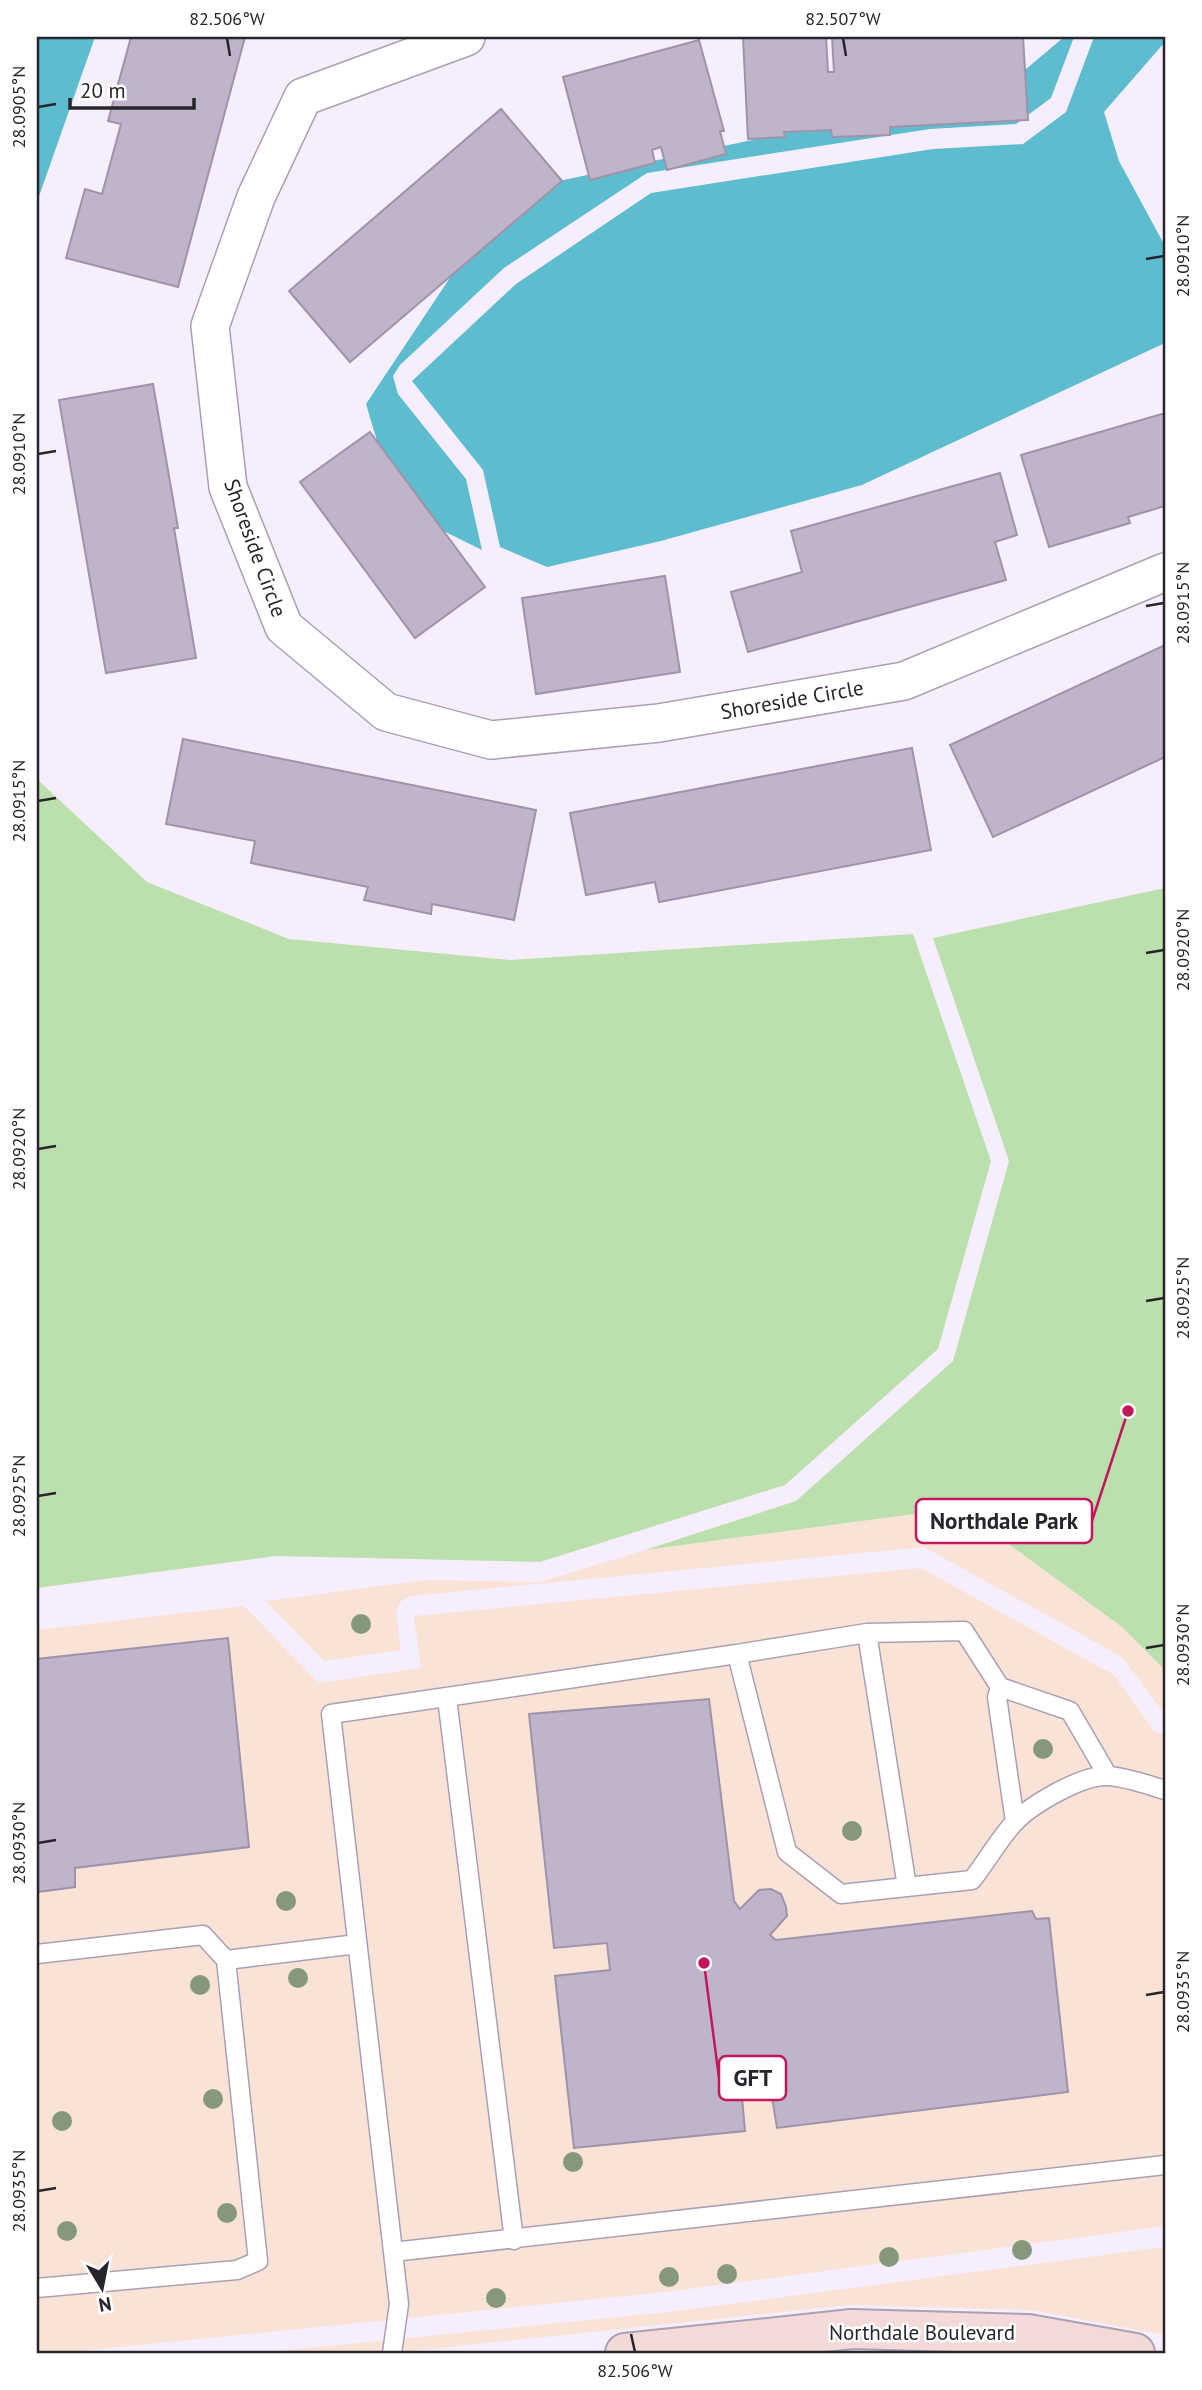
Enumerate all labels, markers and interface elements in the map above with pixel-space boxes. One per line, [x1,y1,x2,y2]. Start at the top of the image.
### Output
text: 82.506°W [189,7,265,30]
text: 82.507°W [805,7,881,30]
text: 28.0905°N [7,66,30,148]
scale bar [70,66,194,110]
text: 20 m [80,77,126,104]
text: 28.0910°N [1171,215,1194,297]
text: 28.0910°N [7,413,30,495]
street label: Shoreside Circle [218,475,293,620]
text: 28.0915°N [1171,562,1194,644]
street label: Shoreside Circle [718,674,866,725]
text: 28.0915°N [7,760,30,842]
text: 28.0920°N [1171,909,1194,991]
text: 28.0920°N [7,1108,30,1190]
text: 28.0925°N [1171,1257,1194,1339]
text: 28.0925°N [7,1455,30,1537]
callout: Northdale Park [916,1499,1092,1543]
text: Northdale Park [930,1506,1079,1535]
text: 28.0930°N [1171,1604,1194,1686]
text: 28.0930°N [7,1802,30,1884]
text: 28.0935°N [1171,1951,1194,2033]
callout: GFT [719,2056,786,2100]
text: GFT [734,2063,772,2092]
text: 28.0935°N [7,2150,30,2232]
north arrow [66,2254,136,2324]
text: N [97,2292,113,2318]
street label: Northdale Boulevard [829,2319,1015,2346]
text: 82.506°W [597,2359,673,2382]

